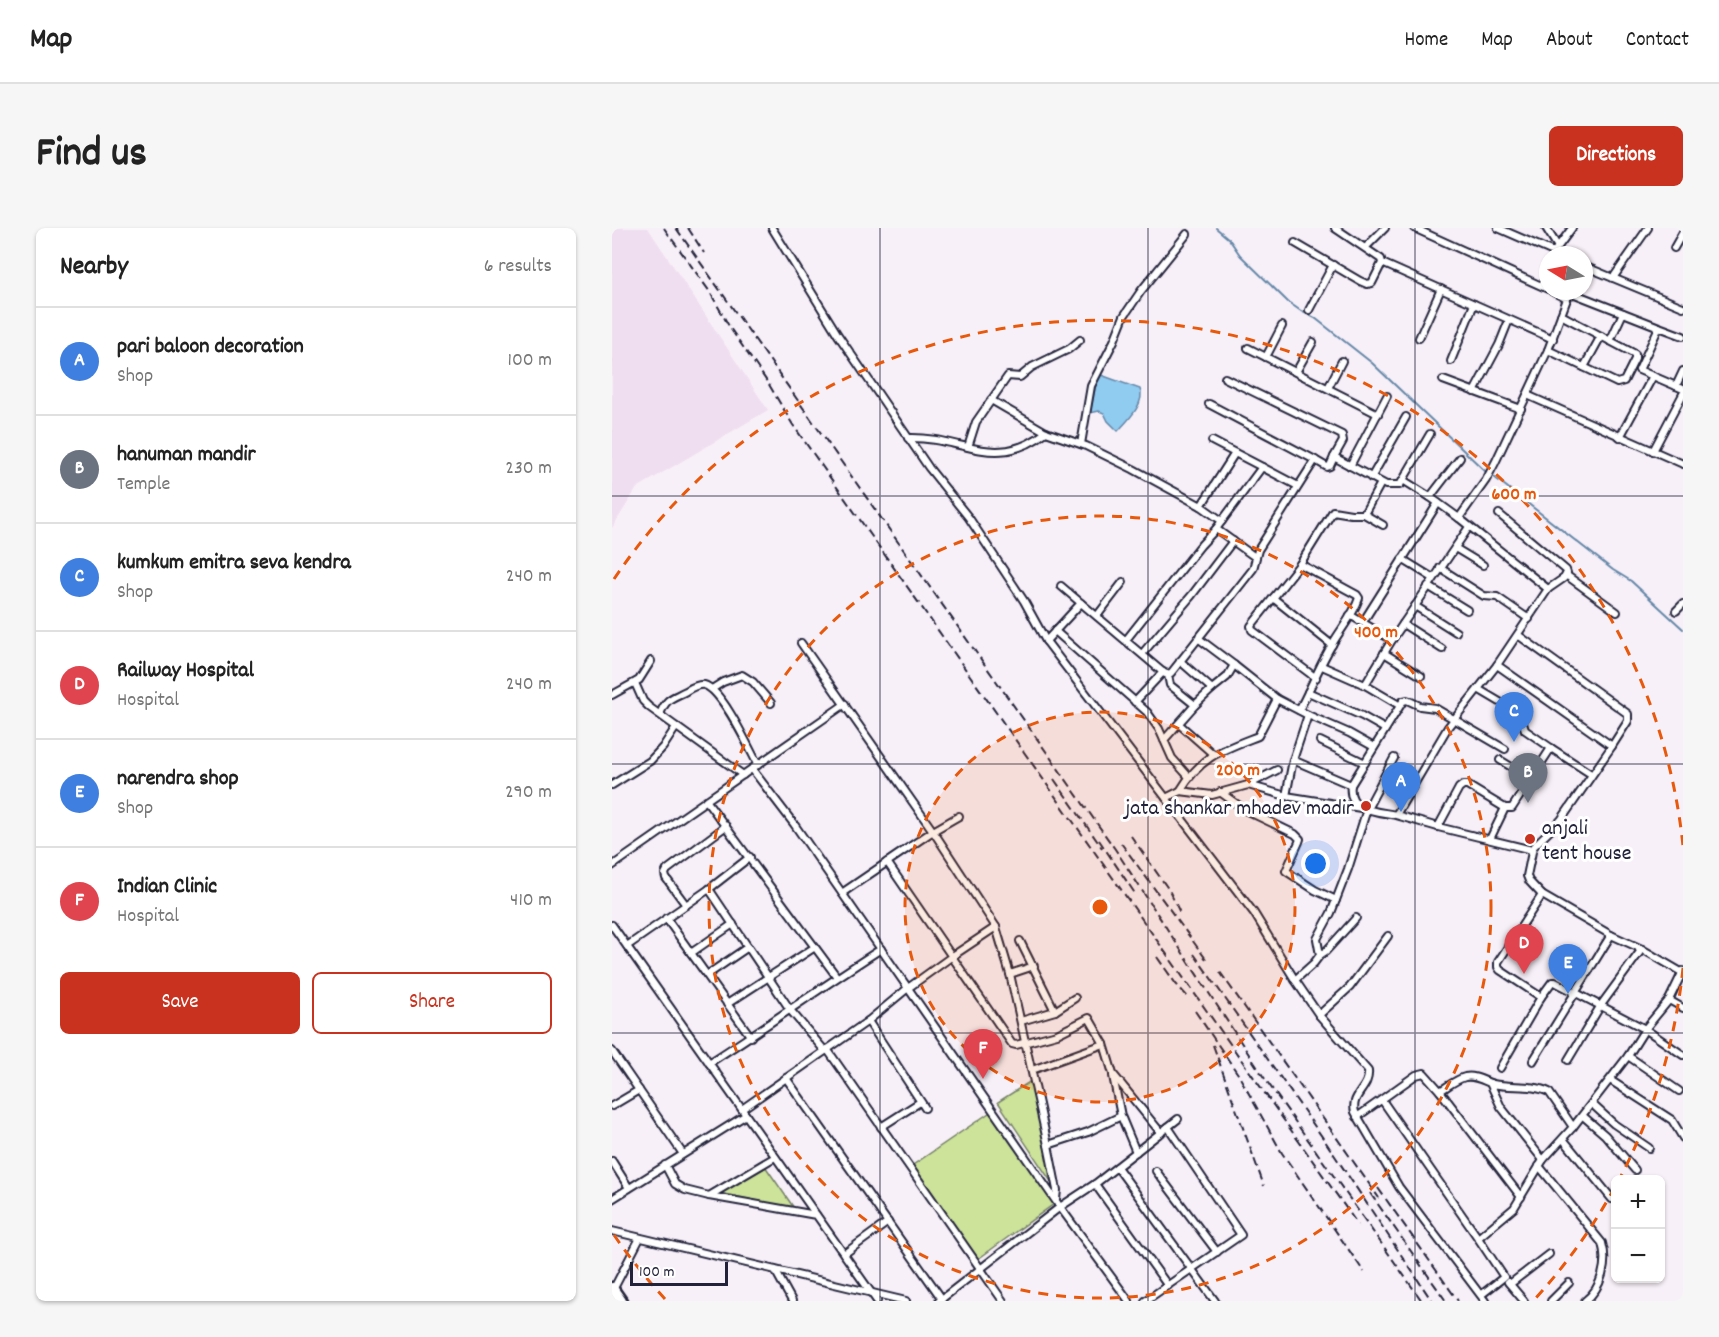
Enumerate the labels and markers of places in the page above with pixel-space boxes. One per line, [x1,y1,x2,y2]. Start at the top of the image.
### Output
pin: C [1494,692,1534,742]
pin: B [1508,754,1548,803]
pin: A [1382,762,1420,812]
place label: jata shankar mhadev madir [1122,794,1355,825]
marker: jata shankar mhadev madir [1359,799,1373,813]
place label: anjali tent house [1542,814,1631,870]
marker: anjali tent house [1523,832,1537,846]
centre of rings [1090,897,1110,917]
pin: D [1504,924,1544,974]
pin: E [1548,944,1588,994]
pin: F [964,1030,1003,1079]

